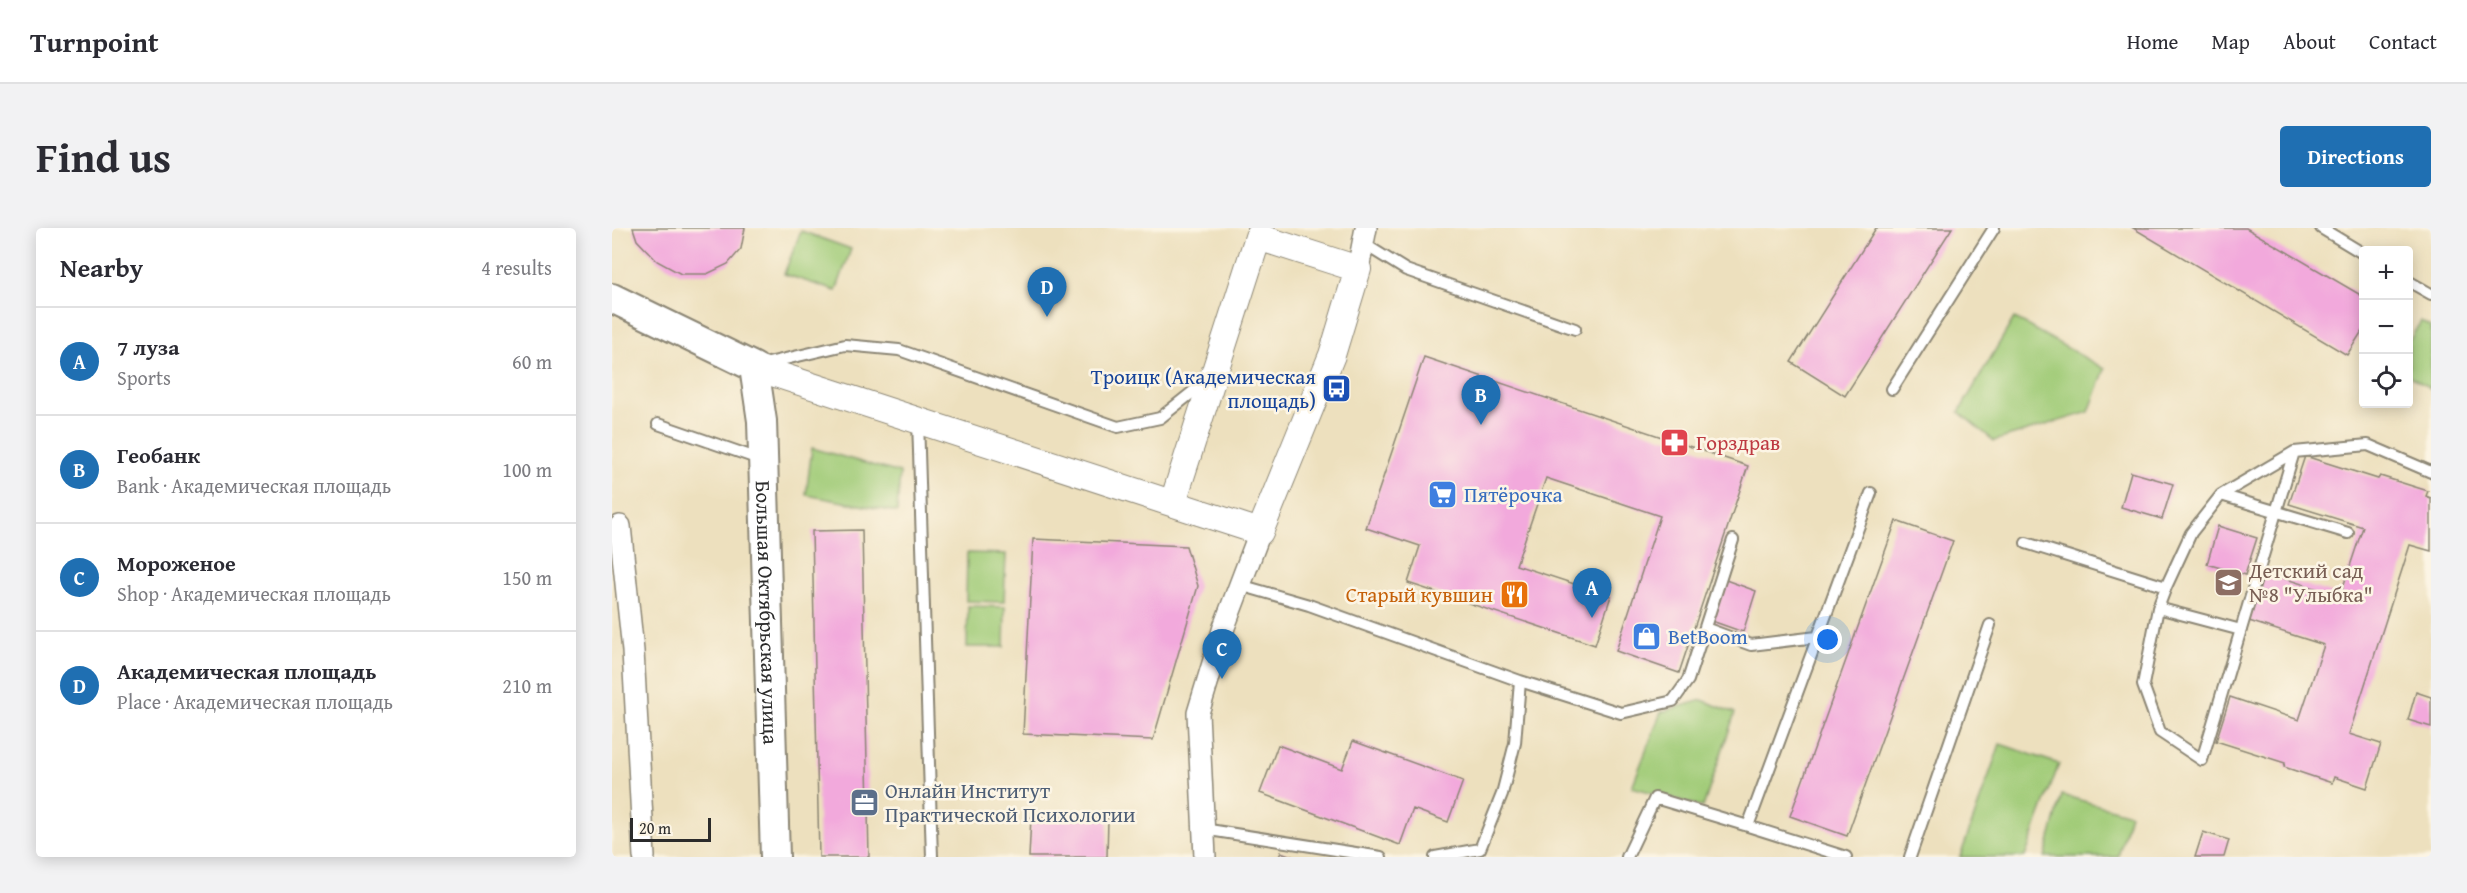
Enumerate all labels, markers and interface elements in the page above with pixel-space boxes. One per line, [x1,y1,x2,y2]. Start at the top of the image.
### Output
text: Turnpoint [30,21,159,62]
text: Home [2127,26,2178,57]
text: Map [2211,26,2250,57]
text: About [2283,26,2336,57]
text: Contact [2369,26,2437,57]
text: Find us [36,126,171,187]
button: Directions [2280,126,2431,187]
map controls [2359,246,2413,408]
button: + [2359,246,2413,300]
text: Nearby [60,248,143,287]
text: 4 results [481,253,552,282]
pin: D [1028,268,1066,317]
button: − [2359,300,2413,354]
text: 7 луза [117,331,179,363]
text: A [73,347,86,376]
text: 60 m [512,347,552,376]
button: locate [2359,354,2413,408]
place label: Троицк (Академическая площадь) [1091,361,1316,416]
text: Sports [117,363,171,392]
bus stop icon: Троицк (Академическая площадь) [1321,372,1353,404]
pin: B [1462,376,1500,425]
pharmacy icon: Горздрав [1659,426,1691,458]
place label: Горздрав [1696,427,1780,458]
text: Геобанк [117,439,200,471]
text: B [73,455,86,484]
text: 100 m [502,455,552,484]
text: Bank · Академическая площадь [117,471,391,500]
supermarket icon: Пятёрочка [1427,478,1459,510]
place label: Пятёрочка [1464,479,1562,510]
street label: Большая Октябрьская улица [748,480,787,745]
text: Мороженое [117,547,236,579]
place label: Детский сад №8 "Улыбка" [2248,555,2373,610]
text: C [74,563,85,592]
text: 150 m [502,563,552,592]
school or university icon: Детский сад №8 "Улыбка" [2212,566,2244,598]
pin: A [1572,568,1612,618]
restaurant icon: Старый кувшин [1498,578,1530,610]
text: Shop · Академическая площадь [117,579,391,608]
place label: Старый кувшин [1346,579,1493,610]
shop icon: BetBoom [1631,620,1663,652]
place label: BetBoom [1668,621,1748,652]
your location [1813,625,1842,654]
pin: C [1202,630,1242,679]
text: Академическая площадь [117,655,377,687]
text: D [73,671,86,700]
text: 210 m [502,671,552,700]
text: Place · Академическая площадь [117,687,393,716]
place label: Онлайн Институт Практической Психологии [885,775,1136,830]
office icon: Онлайн Институт Практической Психологии [848,786,880,818]
scale bar [630,815,711,842]
text: 20 m [639,816,671,840]

